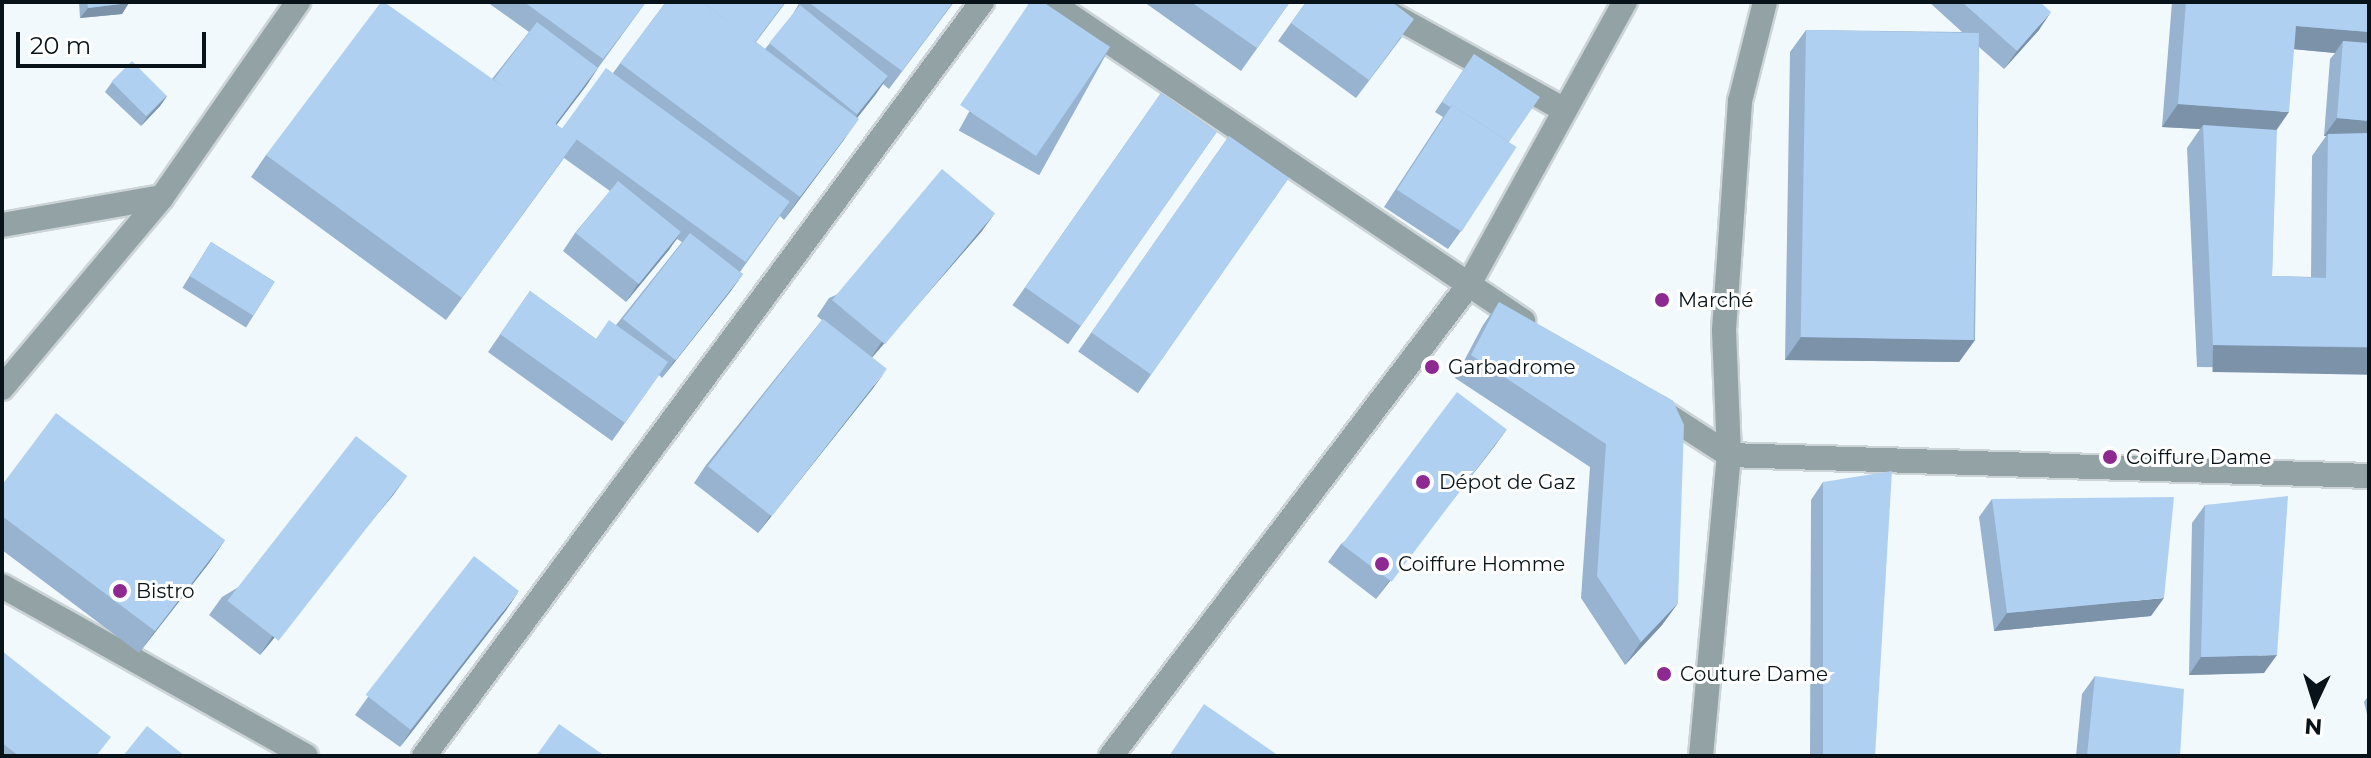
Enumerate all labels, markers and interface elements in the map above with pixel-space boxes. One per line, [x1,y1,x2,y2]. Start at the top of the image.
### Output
scale bar [20,16,210,66]
text: 20 m [30,31,91,60]
place label: Marché [1678,288,1753,312]
marker: Marché [1653,291,1671,309]
place label: Garbadrome [1448,355,1576,379]
marker: Garbadrome [1423,358,1441,376]
place label: Coiffure Dame [2126,445,2271,469]
marker: Coiffure Dame [2101,448,2119,466]
place label: Dépot de Gaz [1439,470,1575,494]
marker: Dépot de Gaz [1414,473,1432,491]
place label: Coiffure Homme [1398,552,1565,576]
marker: Coiffure Homme [1373,555,1391,573]
place label: Bistro [136,579,195,603]
marker: Bistro [111,582,129,600]
place label: Couture Dame [1680,662,1828,686]
north arrow [2275,662,2355,742]
marker: Couture Dame [1655,665,1673,683]
text: N [2303,712,2323,741]

